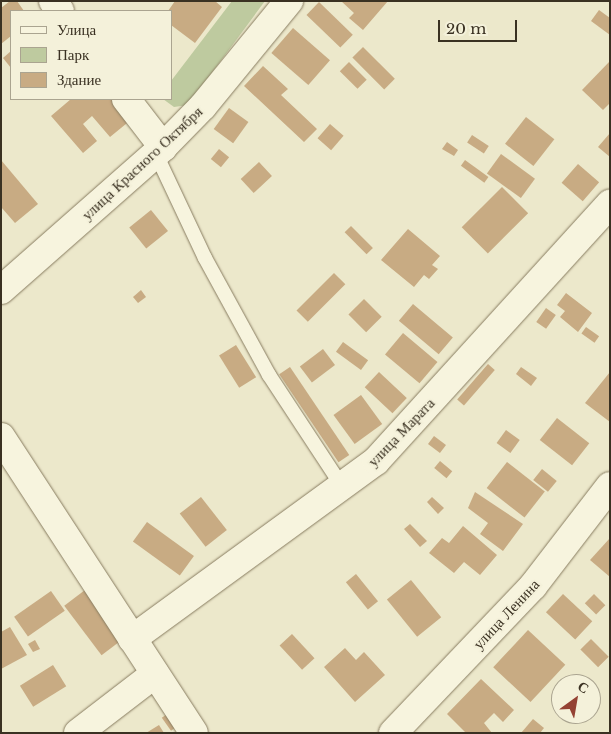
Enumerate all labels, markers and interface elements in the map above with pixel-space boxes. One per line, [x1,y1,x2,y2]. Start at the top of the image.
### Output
legend [10,10,172,100]
scale bar [441,10,520,42]
text: 20 m [446,19,486,38]
text: Улица [57,20,96,39]
text: Парк [57,45,89,64]
text: Здание [57,70,101,89]
street label: улица Красного Октября [78,102,206,224]
street label: улица Марата [364,394,438,470]
street label: улица Ленина [469,575,543,653]
north arrow [551,674,601,724]
text: С [574,677,592,697]

